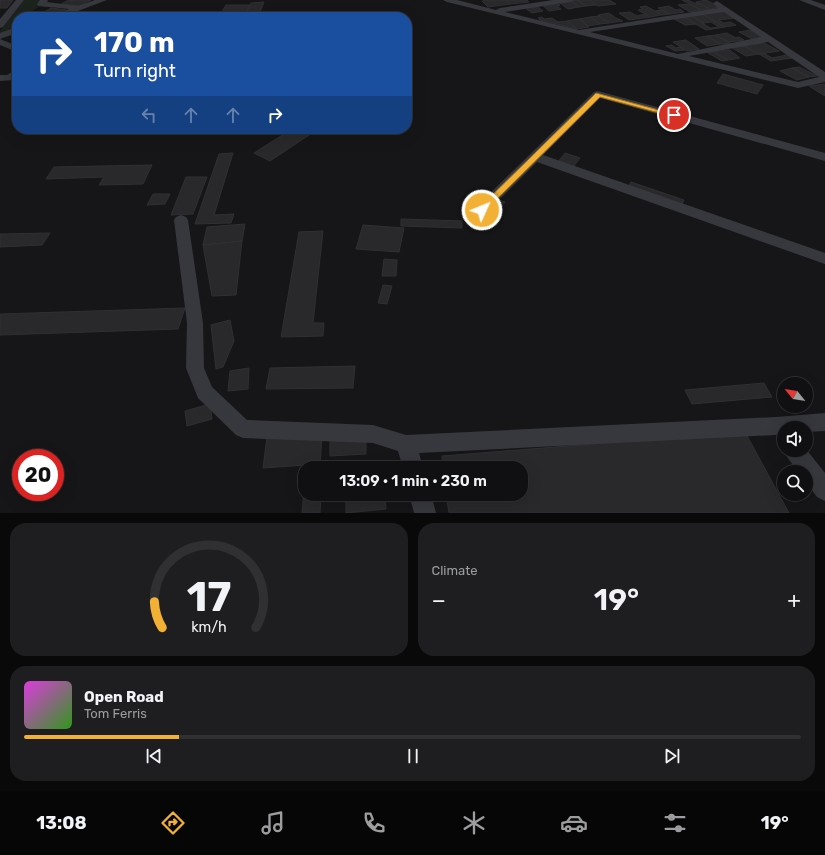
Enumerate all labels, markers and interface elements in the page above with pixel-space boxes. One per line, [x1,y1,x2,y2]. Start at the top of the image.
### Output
text: 170 m [94,26,175,59]
icon: right [28,28,80,80]
text: Turn right [94,60,176,82]
pin [657,98,691,132]
icon: left [138,104,160,126]
icon: ahead [180,104,202,126]
icon: ahead [222,104,244,126]
icon: right [264,104,286,126]
icon: arrive [663,104,685,126]
position arrow [461,189,503,231]
north arrow [777,377,813,413]
map controls [777,377,813,501]
button: sound [777,421,813,457]
speed limit sign: 20 [12,449,64,501]
button: search [777,465,813,501]
text: 13:09 · 1 min · 230 m [339,472,487,490]
text: Climate [432,563,478,578]
text: 17 [186,571,231,620]
text: 19° [594,582,639,618]
text: − [432,587,446,614]
text: + [787,587,801,614]
text: km/h [191,618,227,635]
text: Open Road [84,688,164,706]
text: Tom Ferris [84,706,147,721]
icon: previous [143,745,165,767]
icon: pause [402,745,424,767]
icon: next [661,745,683,767]
icon: directions [159,809,187,837]
icon: music [259,809,287,837]
icon: phone [360,809,388,837]
icon: climate [460,809,488,837]
icon: car [560,809,588,837]
icon: filters [661,809,689,837]
text: 13:08 [36,812,87,834]
text: 19° [761,812,789,834]

